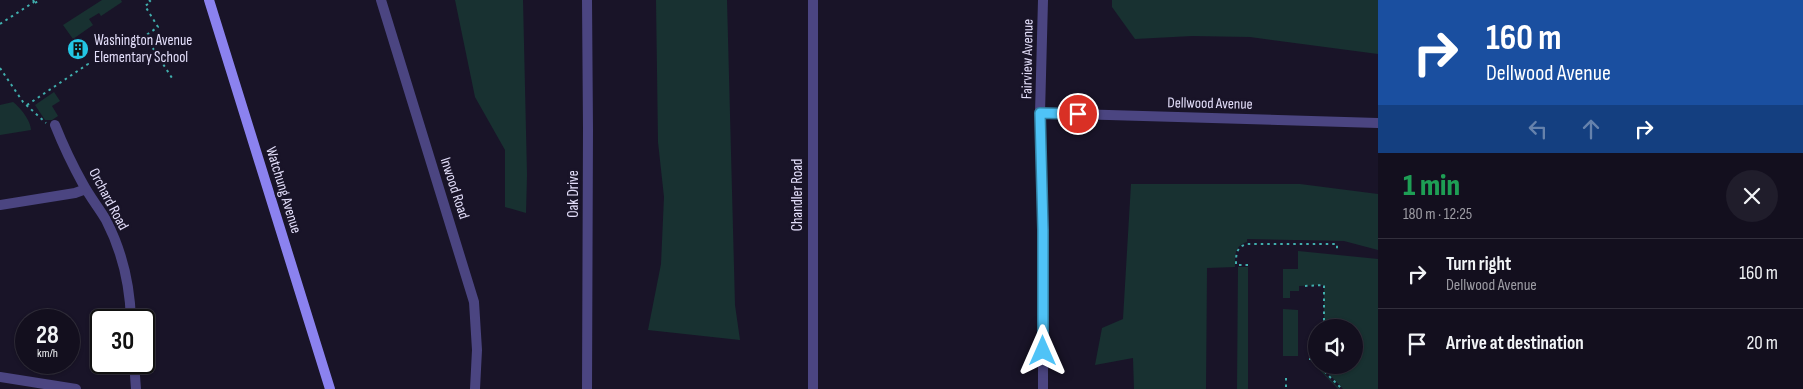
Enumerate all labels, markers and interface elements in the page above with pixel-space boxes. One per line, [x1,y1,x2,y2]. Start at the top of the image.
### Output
text: 160 m [1486,17,1562,60]
street label: Fairview Avenue [1017,19,1038,99]
icon: right [1403,20,1468,85]
place label: Washington Avenue Elementary School [94,31,192,67]
building icon: Washington Avenue Elementary School [66,37,90,61]
text: Dellwood Avenue [1486,60,1611,87]
pin [1057,93,1099,135]
street label: Dellwood Avenue [1167,93,1253,114]
icon: arrive [1064,100,1092,128]
icon: left [1524,115,1552,143]
icon: ahead [1577,115,1605,143]
icon: right [1630,115,1658,143]
street label: Watchung Avenue [261,144,306,236]
street label: Inwood Road [436,155,473,221]
street label: Chandler Road [788,159,807,231]
street label: Orchard Road [84,165,133,233]
text: 1 min [1403,168,1460,204]
street label: Oak Drive [564,170,583,218]
button: close [1726,170,1778,222]
text: 180 m · 12:25 [1403,205,1472,224]
text: Turn right [1446,253,1511,276]
icon: right [1403,260,1431,288]
text: 160 m [1739,262,1778,285]
text: Dellwood Avenue [1446,276,1537,295]
speed limit sign: 30 [90,309,155,374]
map controls [1308,319,1363,374]
button: sound [1308,319,1363,374]
text: 28 [36,320,59,351]
position arrow [1016,324,1068,376]
icon: arrive [1403,330,1431,358]
text: Arrive at destination [1446,332,1584,355]
text: 20 m [1746,332,1778,355]
text: km/h [37,346,58,361]

